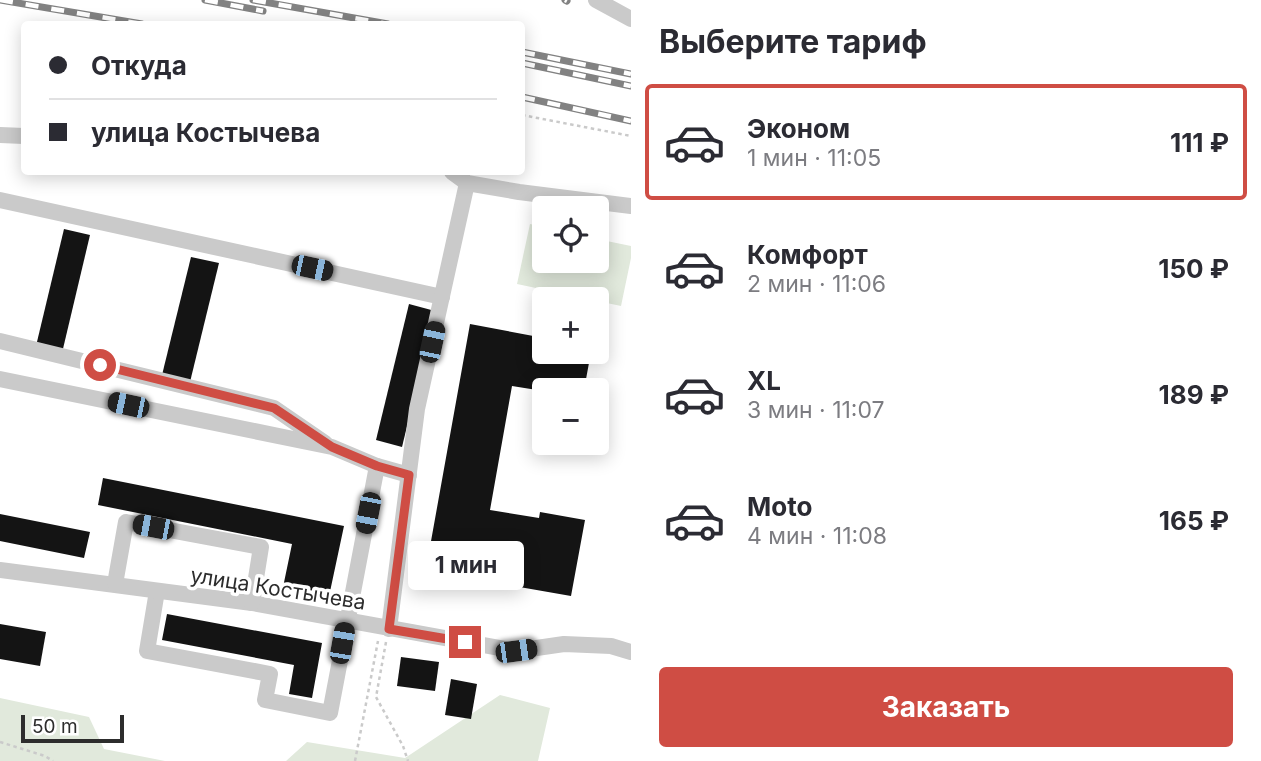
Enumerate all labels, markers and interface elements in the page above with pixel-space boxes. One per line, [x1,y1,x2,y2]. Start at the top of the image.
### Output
text: Выберите тариф [659,22,927,61]
text: Откуда [91,50,187,81]
icon: car [663,111,726,174]
text: Эконом [747,113,850,144]
text: улица Костычева [91,117,320,148]
text: 111 ₽ [1170,127,1229,158]
text: 1 мин · 11:05 [747,144,881,172]
map controls [532,196,609,455]
button: locate [532,196,609,273]
icon: car [663,237,726,300]
text: Комфорт [747,239,868,270]
car [290,253,335,283]
text: 150 ₽ [1158,253,1229,284]
text: 2 мин · 11:06 [747,270,886,298]
button: + [532,287,609,364]
car [418,319,447,365]
route start [84,349,116,381]
icon: car [663,363,726,426]
text: XL [747,365,781,396]
button: − [532,378,609,455]
text: 189 ₽ [1159,379,1229,410]
car [106,390,151,420]
text: 3 мин · 11:07 [747,396,885,424]
icon: car [663,489,726,552]
car [354,490,383,536]
text: Moto [747,491,812,522]
text: 165 ₽ [1159,505,1229,536]
car [131,513,176,541]
text: 4 мин · 11:08 [747,522,887,550]
callout: 1 мин [407,540,523,590]
text: 1 мин [435,551,497,579]
street label: улица Костычева [189,562,367,615]
car [329,620,356,666]
route end [449,626,481,658]
car [494,638,539,664]
button: Заказать [659,667,1233,747]
scale bar [21,712,124,744]
text: 50 m [32,715,78,738]

